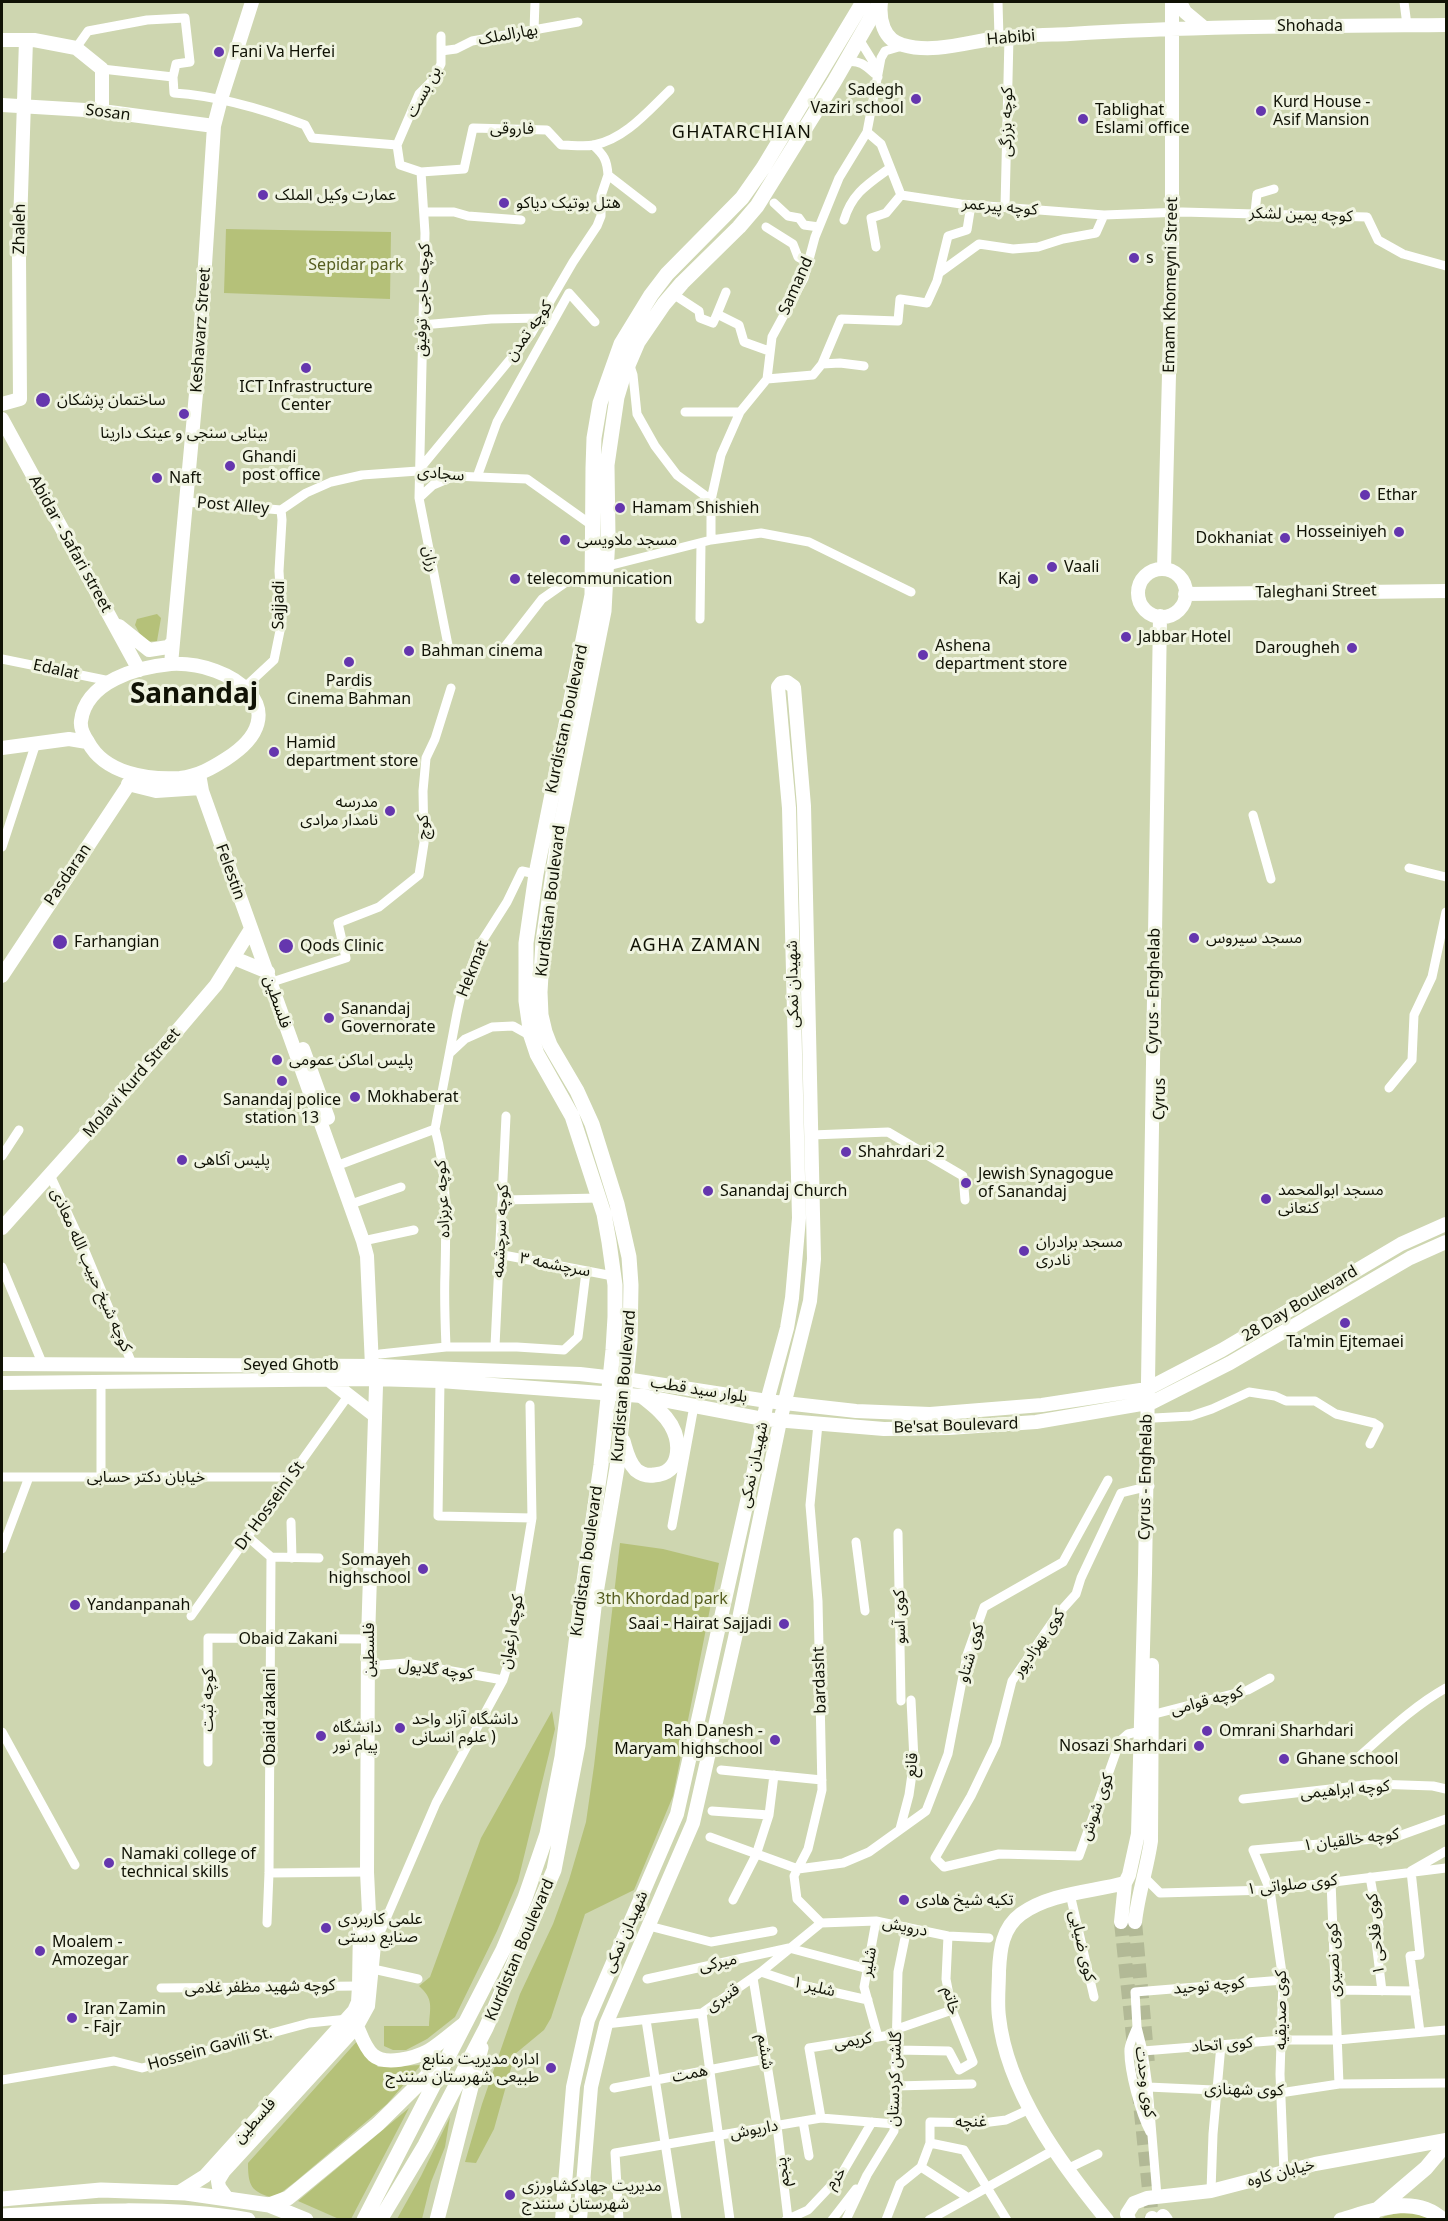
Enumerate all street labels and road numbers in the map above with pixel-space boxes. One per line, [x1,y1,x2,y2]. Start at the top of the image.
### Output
street label: Shohada [1277,16,1343,36]
street label: بهارالملک [477,20,539,50]
street label: Habibi [986,26,1036,50]
street label: بن بست [402,63,446,121]
street label: کوچه بزرگی [997,87,1017,157]
street label: Sosan [85,101,131,125]
street label: فاروقی [490,119,534,139]
street label: کوچه پیرعمر [961,194,1039,220]
street label: Emam Khomeyni Street [1160,197,1182,373]
street label: Zhaleh [10,203,30,255]
street label: کوچه یمین لشکر [1249,204,1353,226]
street label: کوچه حاجی توفیق [411,243,435,357]
street label: Samand [775,254,817,318]
street label: Keshavarz Street [187,267,215,393]
street label: کوچه تمدن [501,297,557,365]
street label: سجادی [417,462,465,486]
street label: Abidar - Safari street [24,472,116,616]
street label: Post Alley [196,493,270,519]
street label: رزان [418,544,442,574]
street label: Sajjadi [269,580,289,630]
street label: Taleghani Street [1255,581,1377,603]
street label: Kurdistan boulevard [542,643,592,795]
street label: Edalat [31,656,81,684]
street label: کوچ [413,815,433,839]
street label: Kurdistan Boulevard [532,824,570,978]
street label: Pasdaran [40,840,96,910]
street label: Felestin [211,841,249,903]
street label: Cyrus - Enghelab [1143,928,1165,1054]
street label: Hekmat [453,938,493,1000]
street label: شهیدان نمکی [783,940,803,1028]
street label: فلسطین [259,973,295,1031]
street label: Molavi Kurd Street [79,1024,185,1142]
street label: Cyrus [1150,1078,1170,1120]
street label: کوچه عربزاده [431,1160,455,1238]
street label: کوچه سرچشمه [489,1184,513,1278]
street label: کوچه شیخ حبیب الله معاذی [46,1185,136,1355]
street label: سرچشمه ۳ [518,1249,592,1281]
street label: 28 Day Boulevard [1239,1262,1361,1346]
street label: Kurdistan Boulevard [608,1309,640,1463]
street label: Seyed Ghotb [243,1355,339,1375]
street label: بلوار سید قطب [649,1373,749,1407]
street label: Be'sat Boulevard [893,1414,1019,1438]
street label: Cyrus - Enghelab [1135,1414,1157,1540]
street label: شهیدان نمکی [736,1420,772,1510]
street label: Dr Hosseini St [231,1458,309,1554]
street label: خیابان دکتر حسابی [87,1467,205,1487]
street label: Kurdistan boulevard [567,1484,607,1638]
street label: کوی آسو [890,1590,910,1644]
street label: کوچه ارغوان [496,1593,528,1671]
street label: کوی بهزادپور [1009,1605,1069,1681]
street label: کوی شتاو [953,1621,989,1685]
street label: فلسطین [359,1623,379,1677]
street label: Obaid Zakani [238,1629,338,1649]
street label: bardasht [809,1646,831,1714]
street label: کوچه گلایول [398,1656,474,1684]
street label: کوچه ثبت [198,1668,218,1732]
street label: Obaid zakani [260,1668,280,1766]
street label: کوچه قوامی [1169,1682,1245,1720]
street label: قانع [902,1752,922,1778]
street label: کوی شوش [1076,1771,1118,1843]
street label: کوچه ابراهیمی [1300,1777,1390,1803]
street label: کوچه خالقیان ۱ [1302,1825,1400,1855]
street label: کوی صلواتی ۱ [1246,1871,1338,1899]
street label: Kurdistan Boulevard [481,1876,559,2024]
street label: شهیدان نمکی [599,1888,653,1976]
street label: کوی فلاحی ۱ [1363,1892,1389,1976]
street label: کوی ضیایی [1065,1909,1099,1983]
street label: درویش [881,1913,929,1941]
street label: کوی نصیری [1323,1922,1345,1998]
street label: شلیر [857,1946,881,1978]
street label: میرکی [697,1950,739,1976]
street label: کوی صدیقیه [1271,1970,1291,2050]
street label: شلیر ۱ [791,1972,837,2002]
street label: کوچه توحید [1172,1973,1246,1999]
street label: کوچه شهید مظفر غلامی [184,1976,336,1998]
street label: قنبری [702,1980,744,2016]
street label: خاتم [938,1985,964,2017]
street label: Hossein Gavili St. [146,2023,274,2075]
street label: کریمی [833,2029,873,2053]
street label: گلشن کردستان [884,2031,906,2127]
street label: ششم [753,2033,777,2071]
street label: کوی اتحاد [1191,2033,1253,2057]
street label: کوی وحدت [1131,2045,1159,2119]
street label: همت [671,2061,709,2087]
street label: کوی شهنازی [1204,2080,1284,2100]
street label: فلسطین [230,2094,280,2148]
street label: غنچه [955,2112,987,2132]
street label: داریوش [728,2116,780,2144]
street label: خیابان کاوه [1245,2155,1317,2191]
street label: پنجم [772,2156,794,2188]
street label: خرم [821,2163,851,2193]

